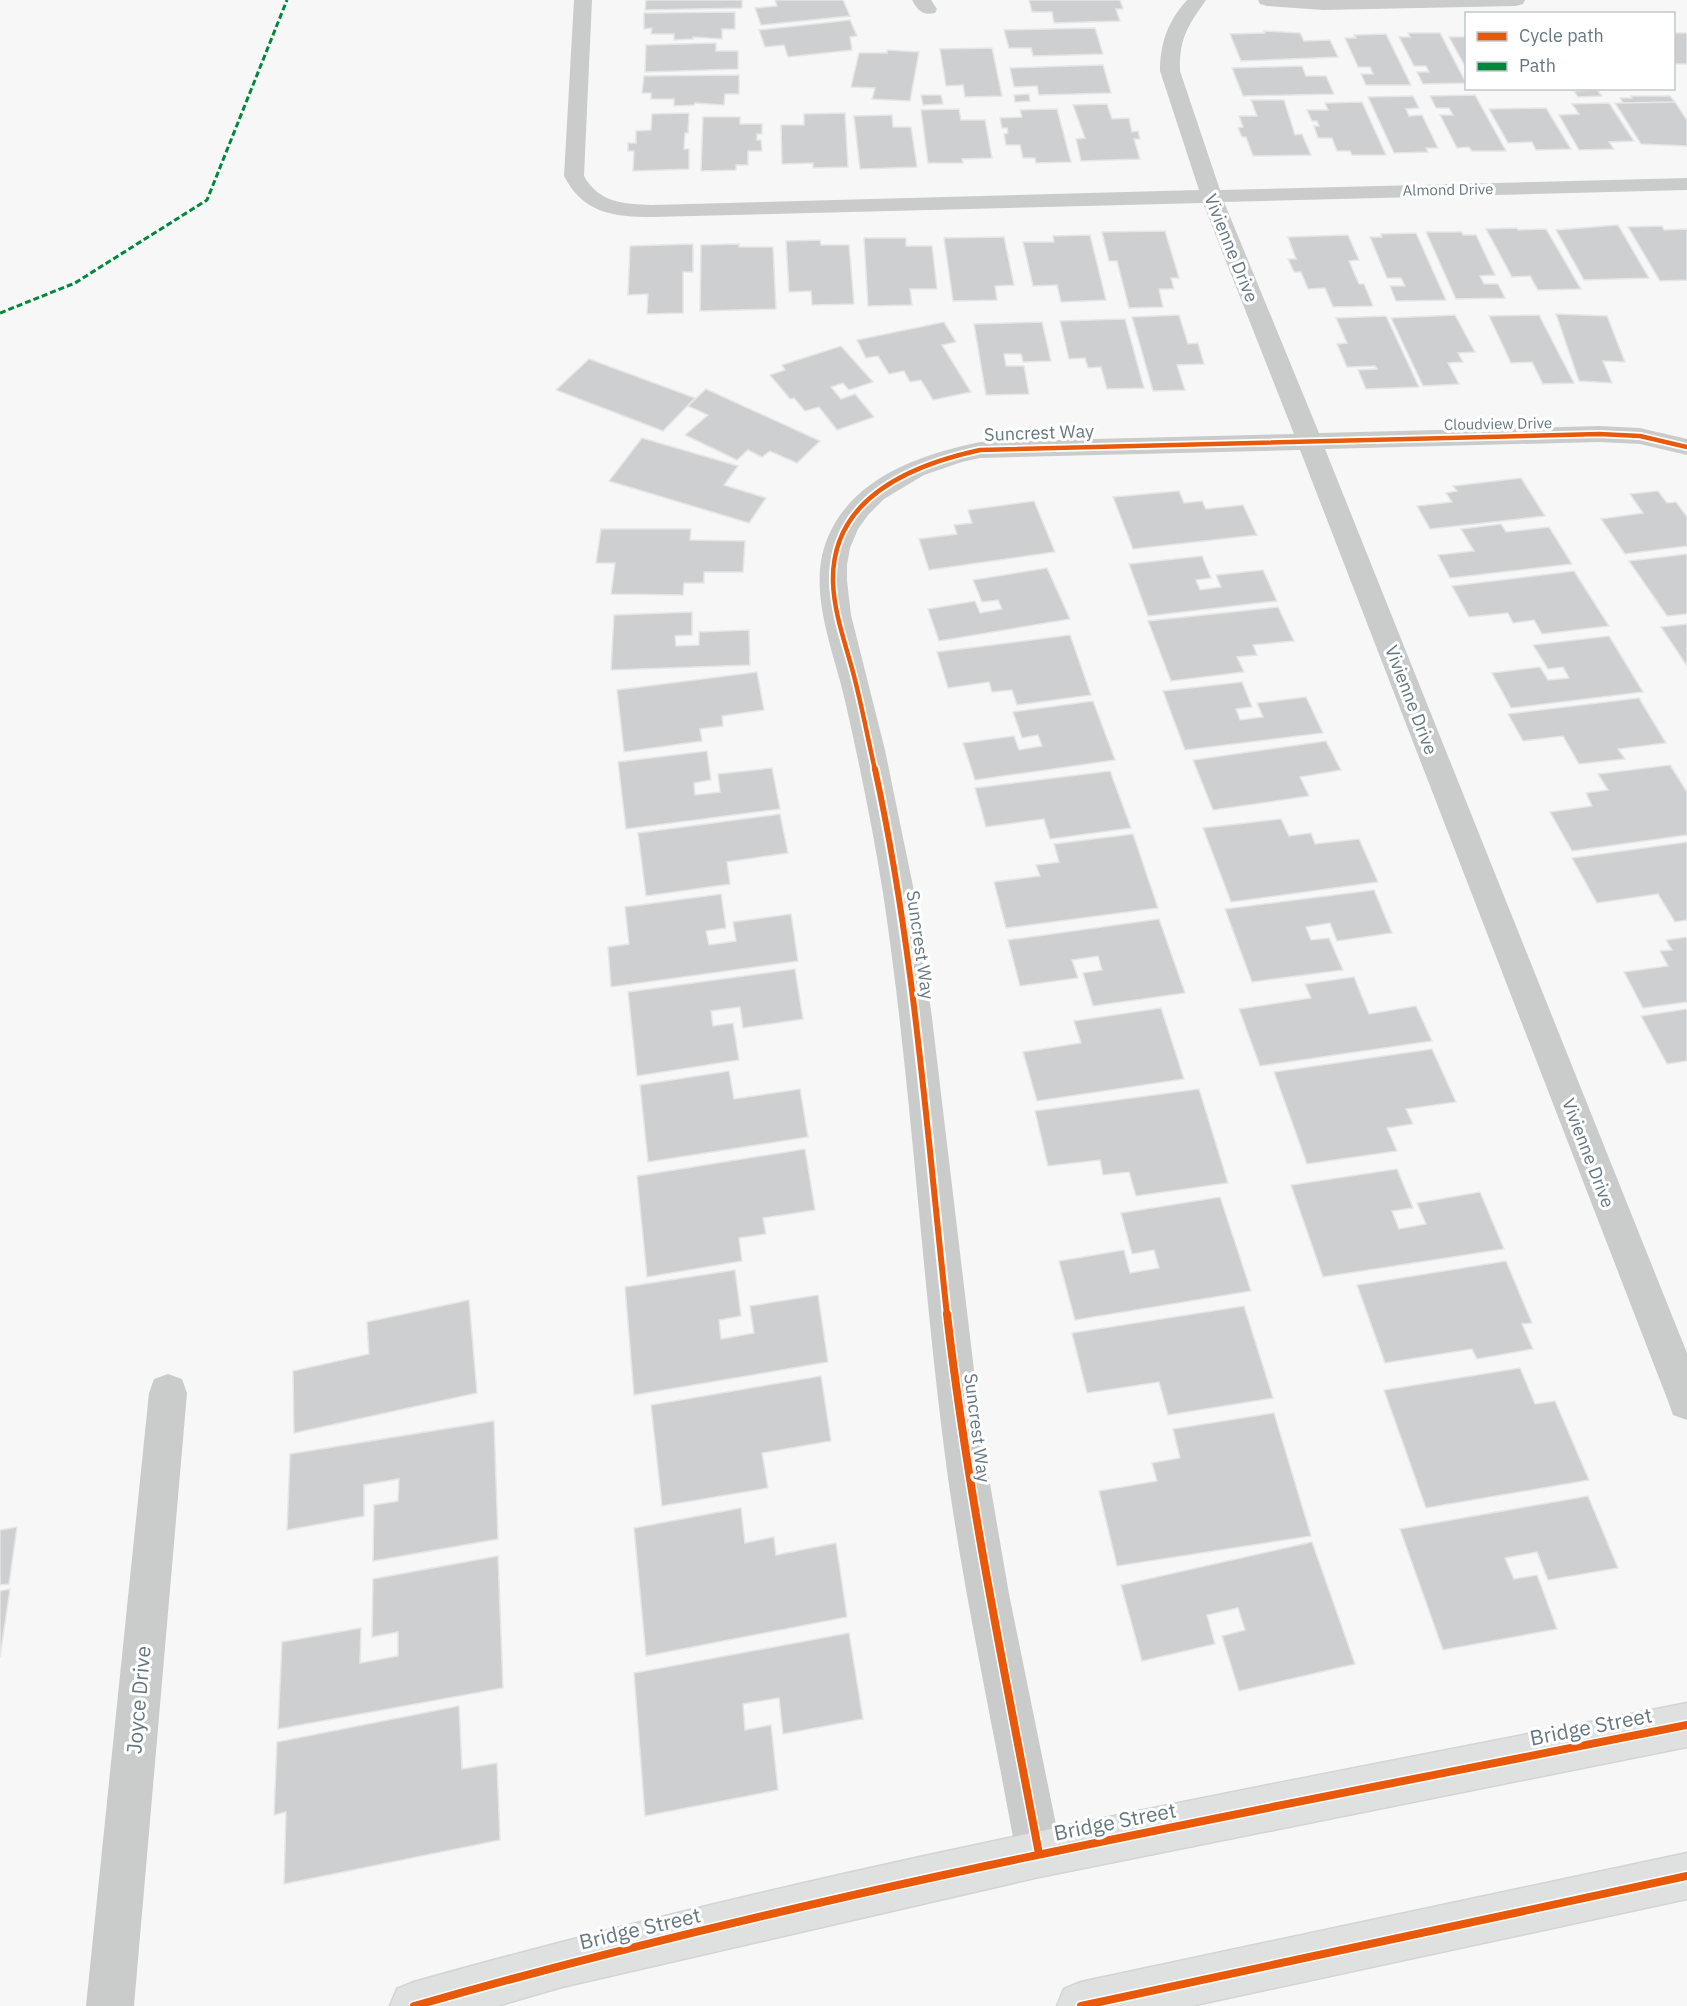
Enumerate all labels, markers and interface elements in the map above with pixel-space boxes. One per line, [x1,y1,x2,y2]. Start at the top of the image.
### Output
legend [1465,12,1675,90]
text: Cycle path [1519,24,1604,47]
text: Path [1519,54,1556,77]
street label: Almond Drive [1402,179,1494,200]
street label: Vivienne Drive [1199,190,1264,306]
street label: Cloudview Drive [1444,413,1552,434]
street label: Suncrest Way [984,419,1094,446]
street label: Vivienne Drive [1380,642,1443,758]
street label: Suncrest Way [901,889,940,1001]
street label: Vivienne Drive [1557,1095,1620,1211]
street label: Suncrest Way [959,1372,996,1484]
street label: Joyce Drive [119,1645,157,1755]
street label: Bridge Street [1527,1700,1654,1752]
street label: Bridge Street [1051,1795,1178,1847]
street label: Bridge Street [576,1900,703,1956]

